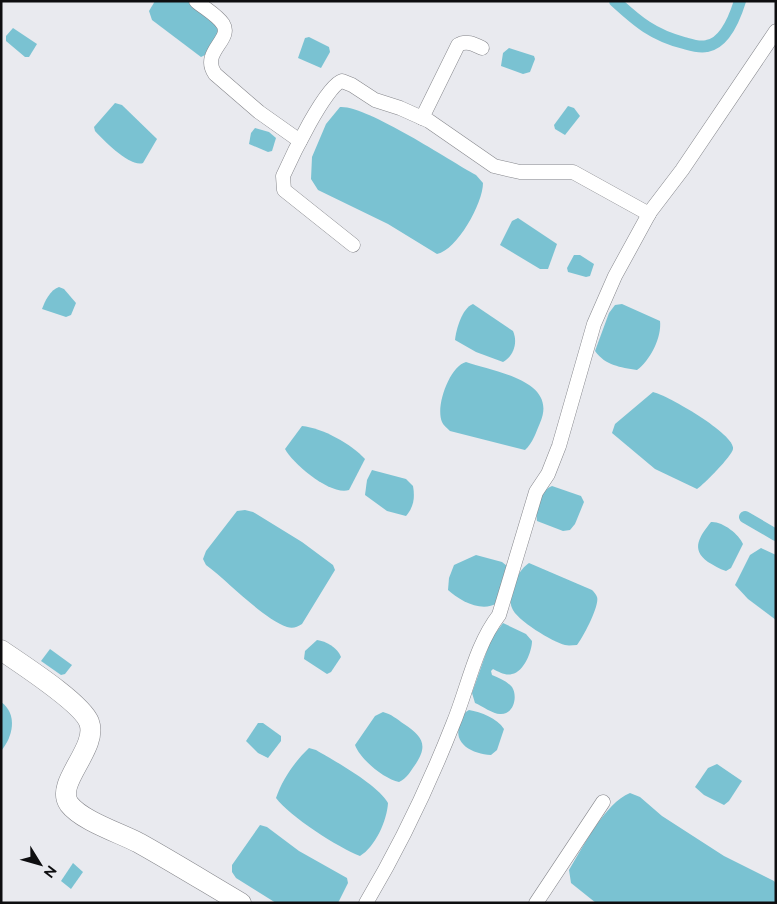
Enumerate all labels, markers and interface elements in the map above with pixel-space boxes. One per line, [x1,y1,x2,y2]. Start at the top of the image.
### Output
north arrow [15,839,65,889]
text: N [41,863,60,881]

